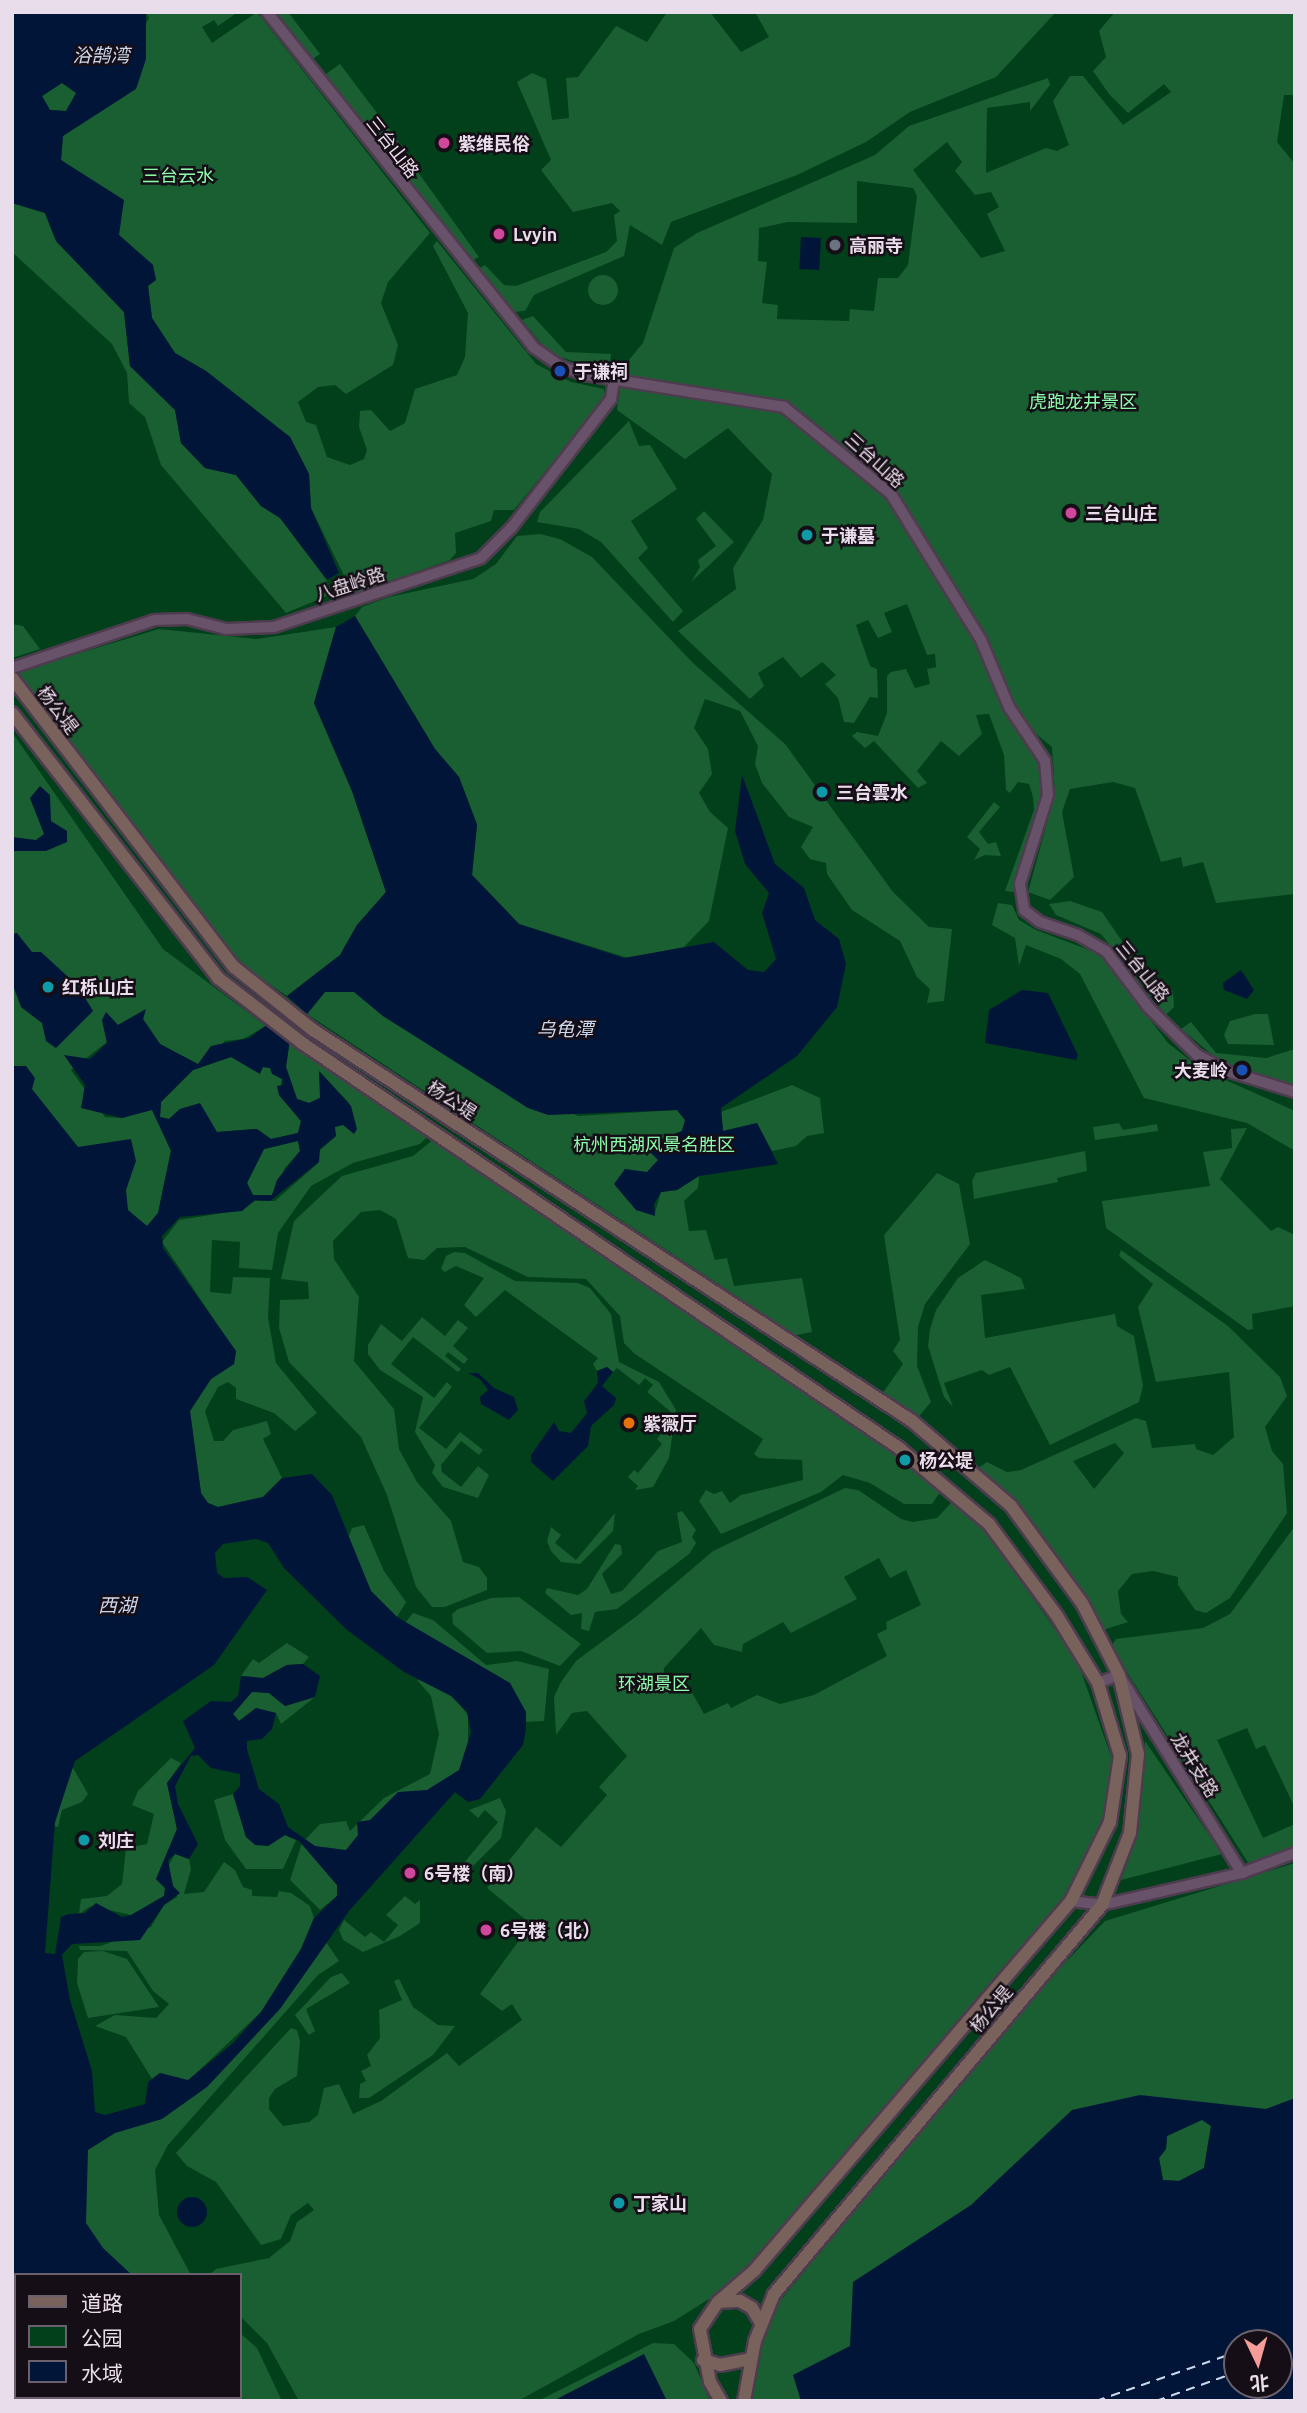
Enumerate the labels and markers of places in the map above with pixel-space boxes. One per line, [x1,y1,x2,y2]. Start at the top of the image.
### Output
place label: 紫维民俗 [458,132,530,154]
marker: 紫维民俗 [436,135,452,151]
place label: Lvyin [513,223,557,245]
marker: Lvyin [491,226,507,242]
place label: 高丽寺 [849,234,903,256]
marker: 高丽寺 [827,237,843,253]
place label: 于谦祠 [574,360,628,382]
marker: 于谦祠 [552,363,568,379]
place label: 三台山庄 [1085,502,1157,524]
marker: 三台山庄 [1063,505,1079,521]
place label: 于谦墓 [821,524,875,546]
marker: 于谦墓 [799,527,815,543]
place label: 三台雲水 [836,781,908,803]
marker: 三台雲水 [814,784,830,800]
place label: 红栎山庄 [62,976,134,998]
marker: 红栎山庄 [40,979,56,995]
place label: 大麦岭 [1174,1059,1228,1081]
marker: 大麦岭 [1234,1062,1250,1078]
place label: 紫薇厅 [643,1412,697,1434]
marker: 紫薇厅 [621,1415,637,1431]
place label: 杨公堤 [919,1449,973,1471]
marker: 杨公堤 [897,1452,913,1468]
place label: 刘庄 [98,1829,134,1851]
marker: 刘庄 [76,1832,92,1848]
place label: 6号楼（南） [424,1862,524,1884]
marker: 6号楼（南） [402,1865,418,1881]
place label: 6号楼（北） [500,1919,600,1941]
marker: 6号楼（北） [478,1922,494,1938]
place label: 丁家山 [633,2192,687,2214]
marker: 丁家山 [611,2195,627,2211]

